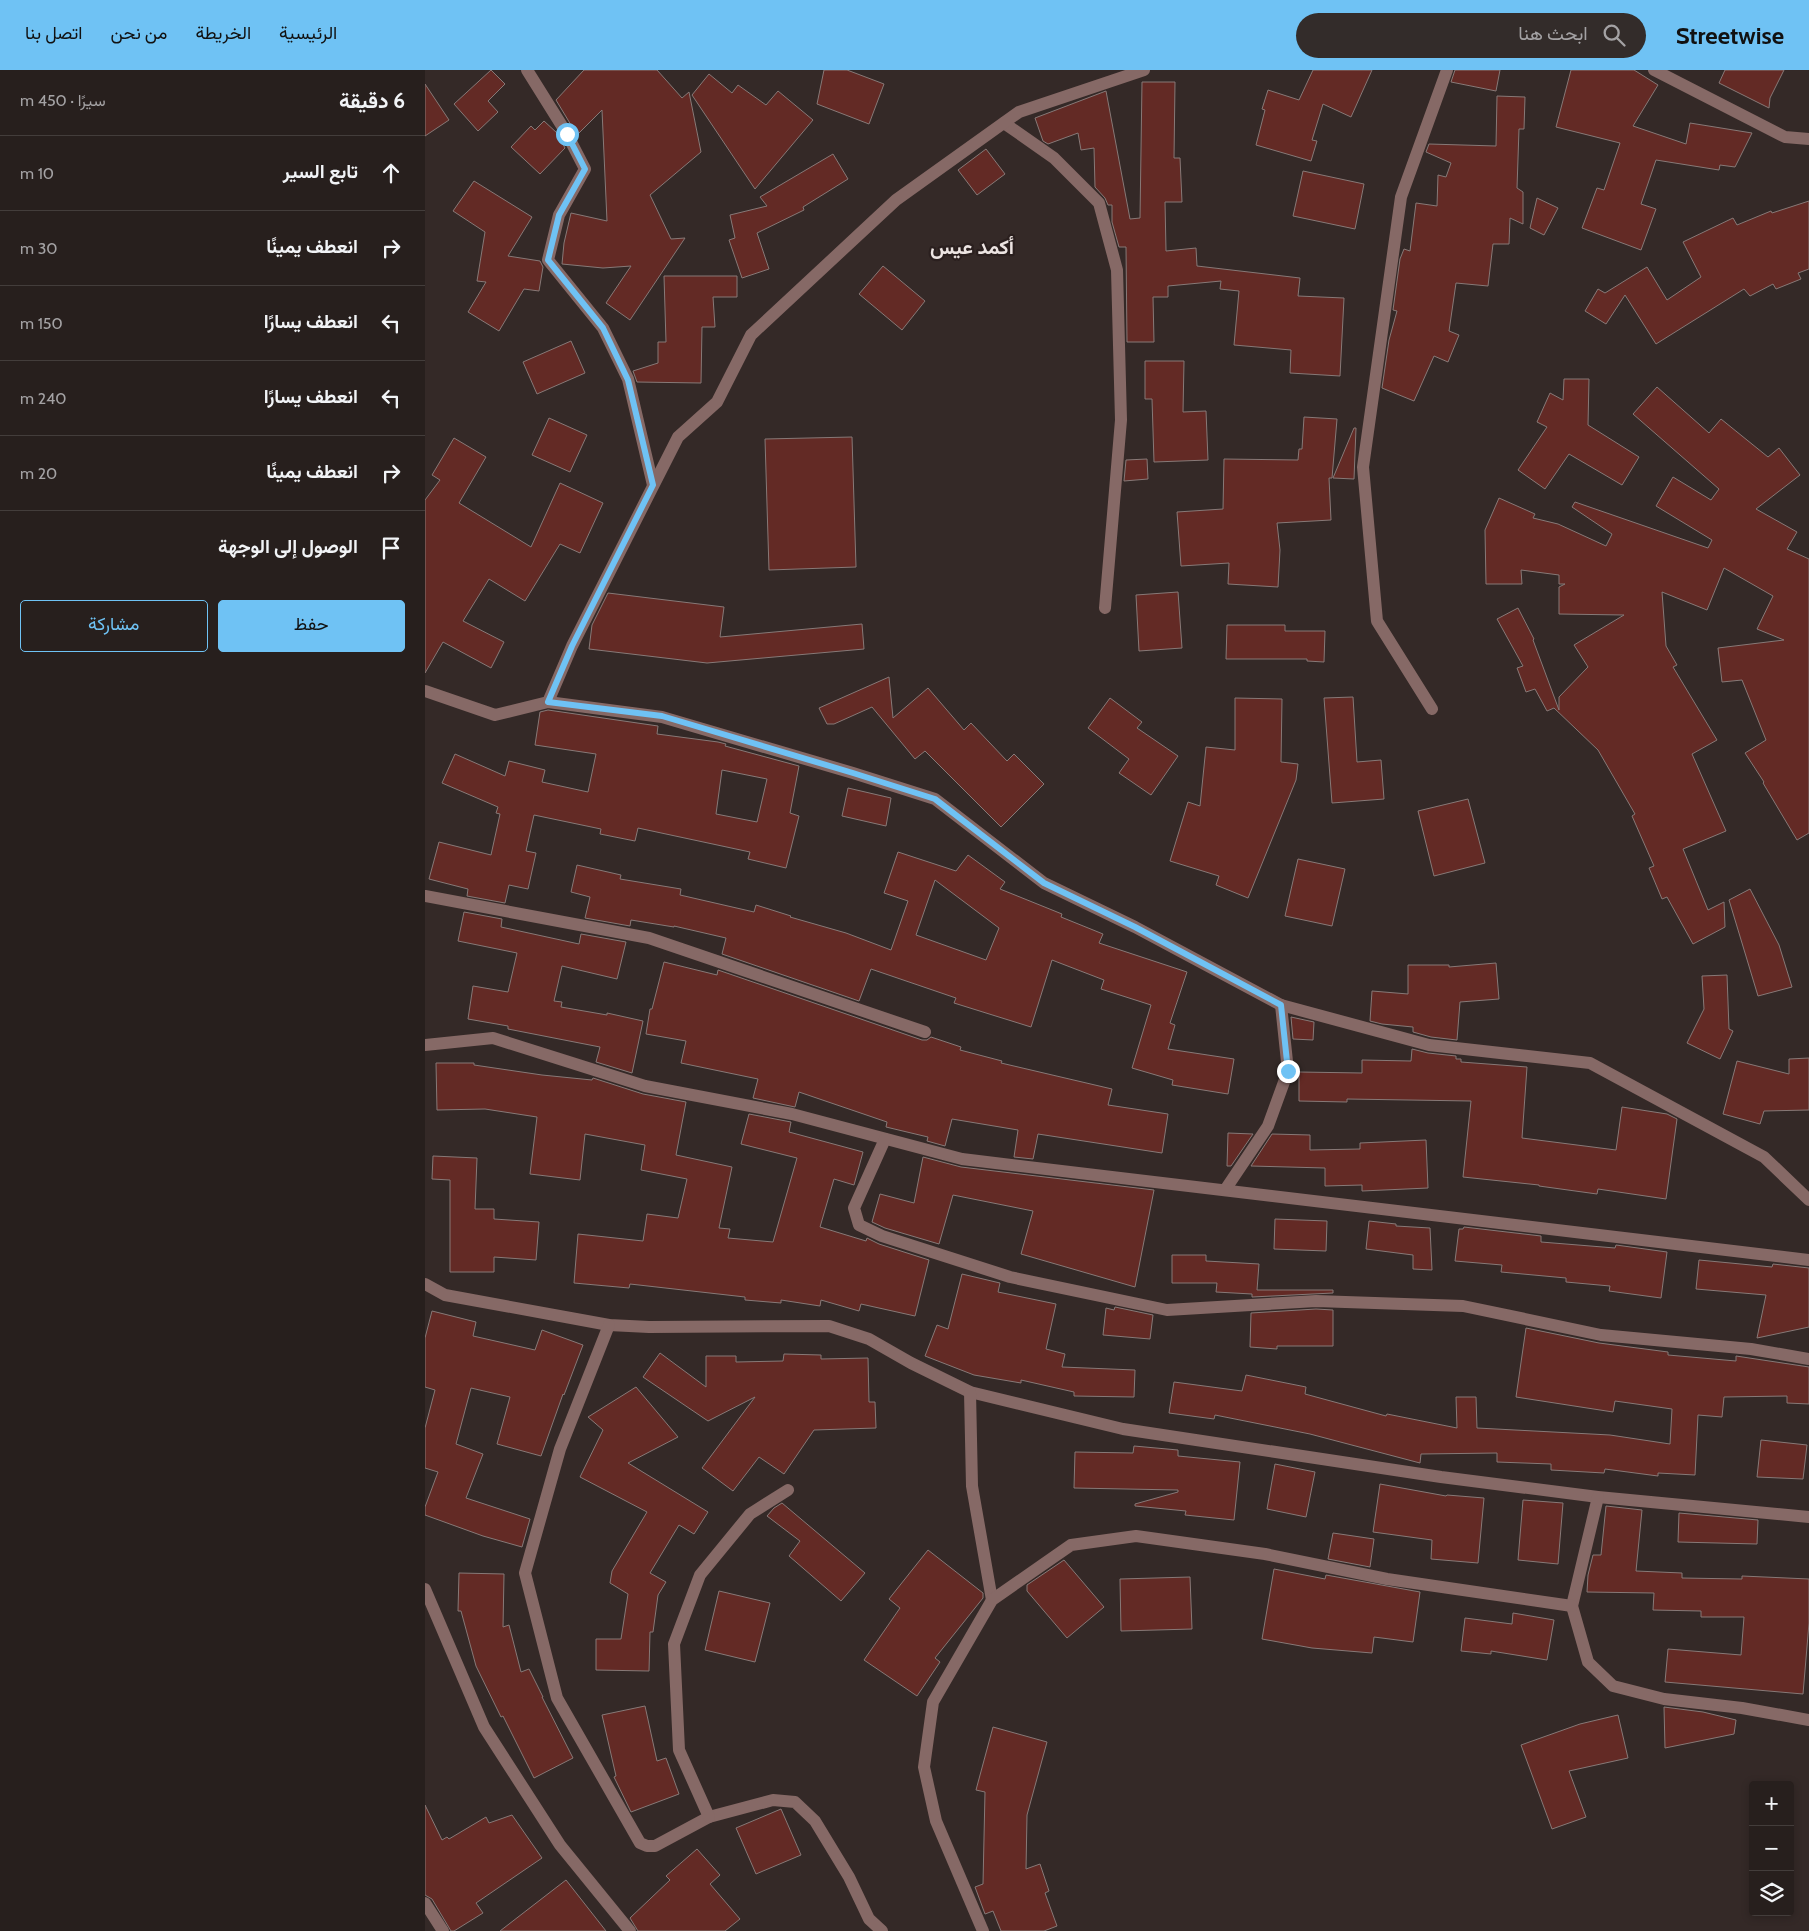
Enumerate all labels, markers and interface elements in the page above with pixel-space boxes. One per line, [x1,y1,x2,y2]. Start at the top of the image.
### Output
search box [1296,13,1646,58]
icon: search [1600,21,1628,49]
text: Streetwise [1676,21,1784,50]
text: اتصل بنا [25,22,82,44]
text: من نحن [110,22,167,44]
text: الخريطة [195,22,251,44]
text: الرئيسية [279,22,337,44]
text: ابحث هنا [1518,22,1588,45]
text: 6 دقيقة [339,88,405,113]
text: سيرًا · 450 m [20,91,106,110]
route start [556,123,579,146]
icon: ahead [377,159,405,187]
text: تابع السير [283,160,358,183]
text: 10 m [20,164,54,183]
icon: right [377,234,405,262]
text: انعطف يمينًا [266,235,358,258]
district label: أكمد عيس [930,235,1014,259]
text: 30 m [20,239,57,258]
icon: left [377,309,405,337]
text: انعطف يسارًا [264,310,358,333]
text: 150 m [20,314,63,333]
icon: left [377,384,405,412]
text: انعطف يسارًا [264,385,358,408]
text: 240 m [20,389,66,408]
icon: right [377,459,405,487]
text: انعطف يمينًا [266,460,358,483]
text: 20 m [20,464,57,483]
icon: arrive [377,534,405,562]
text: الوصول إلى الوجهة [218,535,358,558]
button: مشاركة [20,600,208,652]
button: حفظ [218,600,405,652]
route end [1277,1060,1300,1083]
map controls [1749,1781,1794,1916]
button: + [1749,1781,1794,1826]
button: − [1749,1826,1794,1871]
button: layers [1749,1871,1794,1916]

